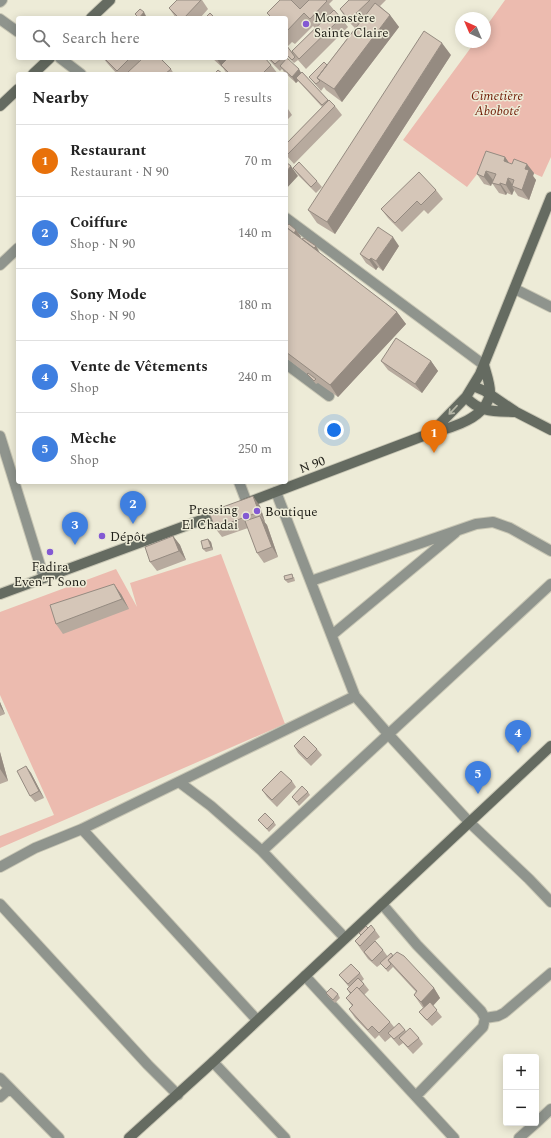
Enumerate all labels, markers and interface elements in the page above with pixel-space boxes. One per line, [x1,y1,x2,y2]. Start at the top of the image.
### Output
place label: Monastère Sainte Claire [314,8,388,43]
north arrow [455,12,491,48]
search box [16,16,288,60]
marker: Monastère Sainte Claire [301,19,311,29]
icon: search [30,27,52,49]
text: Search here [62,27,140,50]
text: Nearby [32,85,88,111]
park label: Cimetière Aboboté [471,86,523,121]
text: 5 results [224,88,272,108]
text: Restaurant [70,139,146,162]
text: 1 [41,151,49,171]
text: 70 m [245,151,272,171]
text: Restaurant · N 90 [70,162,169,182]
text: Coiffure [70,211,128,234]
text: 2 [41,223,49,243]
text: 140 m [238,223,272,243]
text: Shop · N 90 [70,234,135,254]
text: Sony Mode [70,283,147,306]
text: 3 [41,295,49,315]
text: 180 m [238,295,272,315]
text: Shop · N 90 [70,306,135,326]
text: Vente de Vêtements [70,355,208,378]
text: 4 [41,367,49,387]
text: 240 m [238,367,272,387]
text: Shop [70,378,99,398]
one-way arrow [448,405,458,415]
your location [324,420,344,440]
pin: 1 [421,420,447,453]
text: Mèche [70,427,116,450]
text: 5 [41,439,49,459]
text: 250 m [238,439,272,459]
text: Shop [70,450,99,470]
street label: N 90 [296,451,329,479]
pin: 2 [120,491,146,524]
place label: Pressing El Chadai [181,500,238,535]
place label: Boutique [265,502,318,522]
marker: Boutique [252,506,262,516]
marker: Pressing El Chadai [241,511,251,521]
pin: 3 [62,512,88,545]
place label: Dépôt [110,527,146,547]
marker: Dépôt [97,531,107,541]
marker: Fadira Even'T Sono [45,547,55,557]
place label: Fadira Even'T Sono [14,557,86,592]
pin: 4 [505,720,531,753]
pin: 5 [465,761,491,794]
map controls [503,1054,539,1126]
button: + [503,1054,539,1090]
button: − [503,1090,539,1126]

